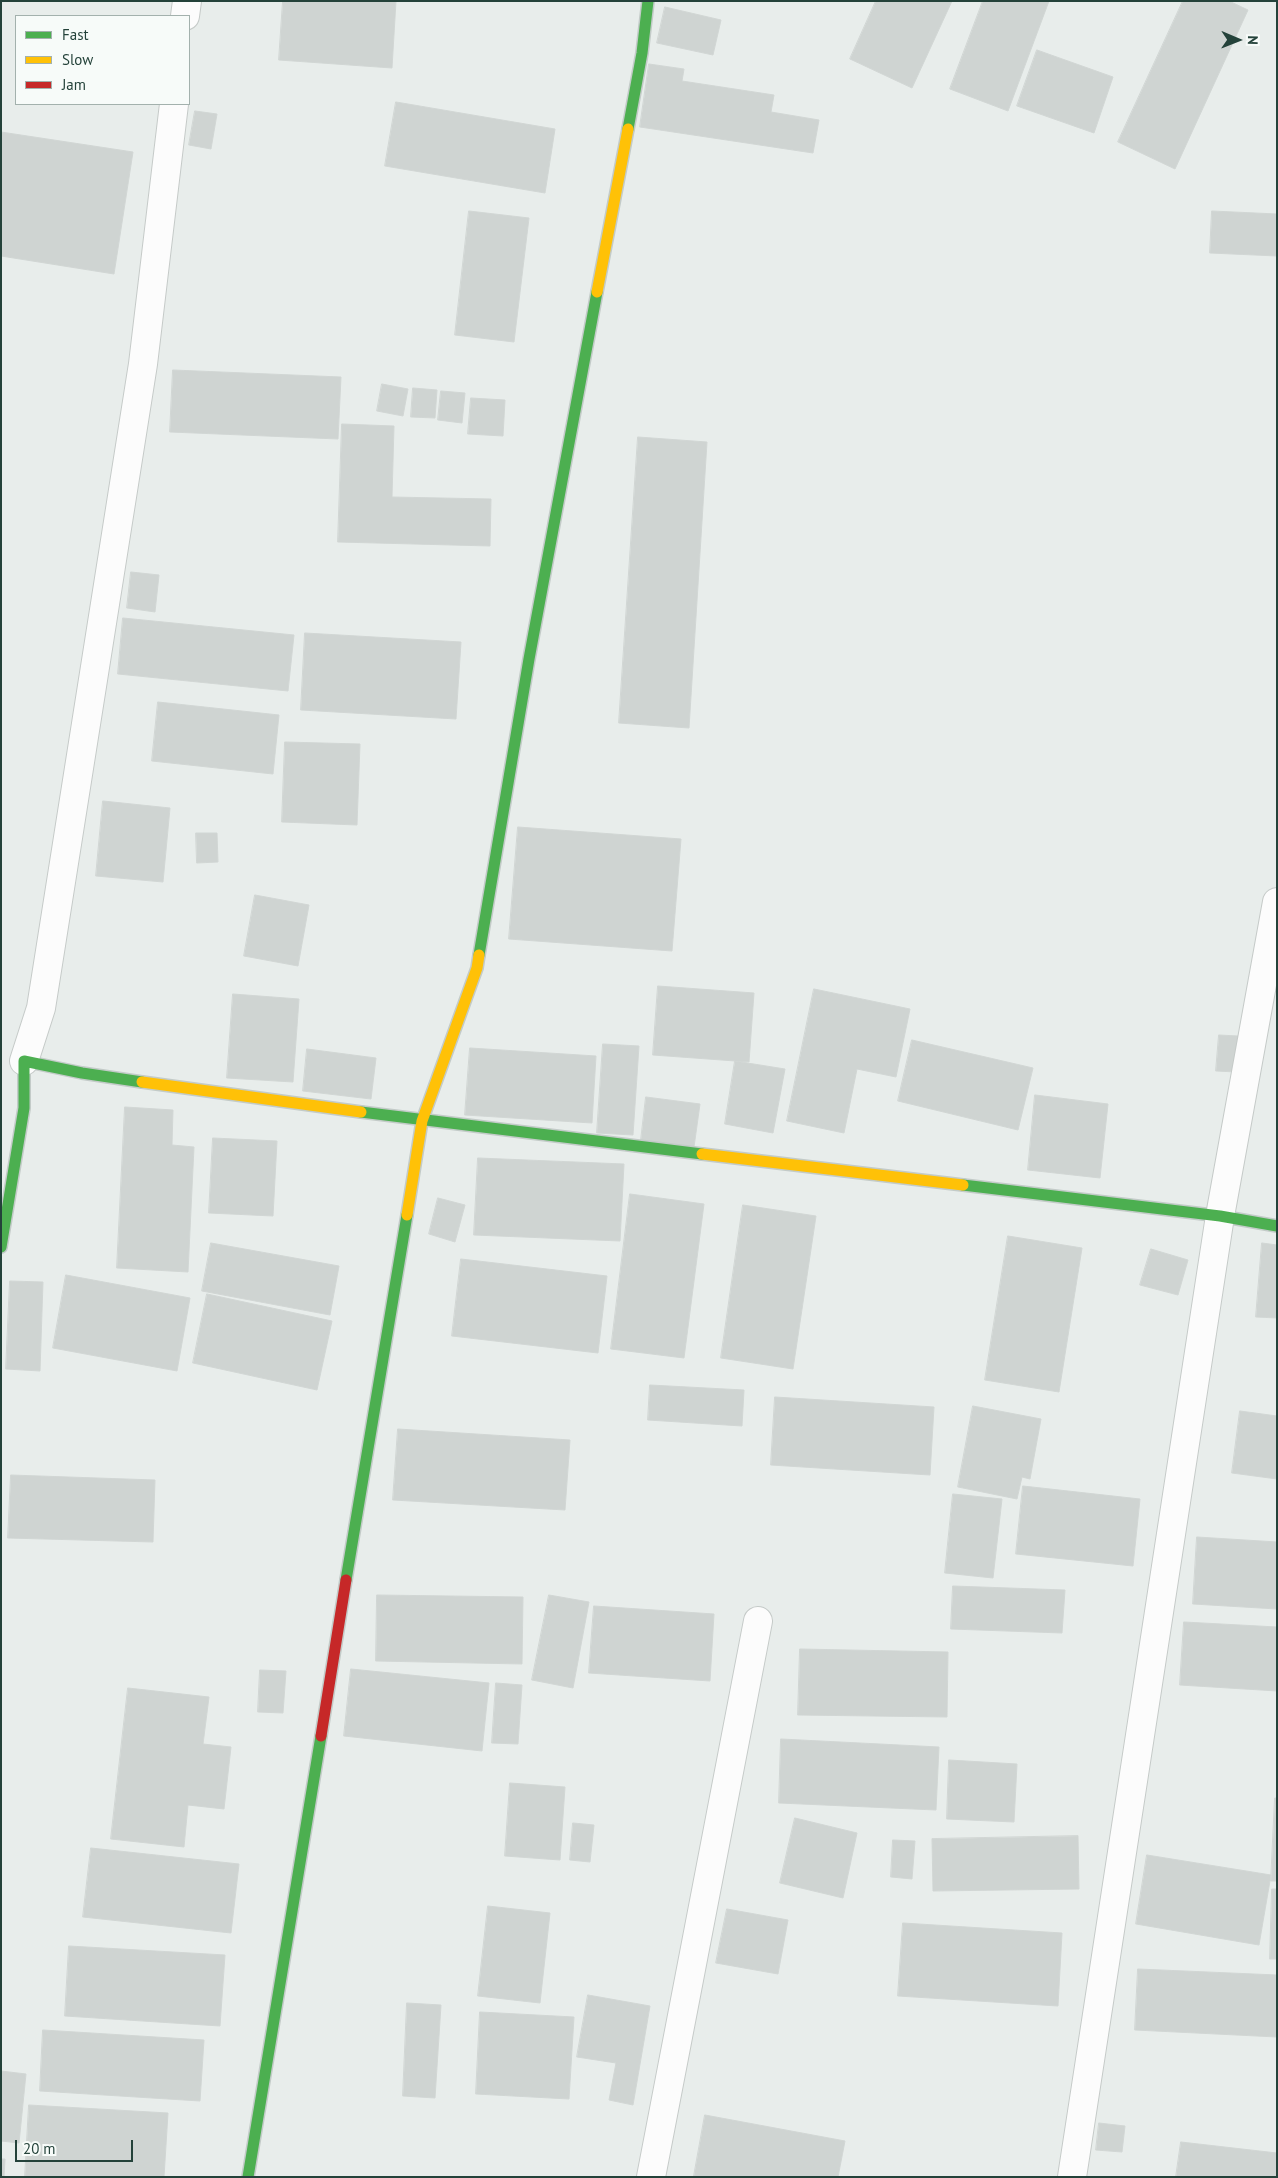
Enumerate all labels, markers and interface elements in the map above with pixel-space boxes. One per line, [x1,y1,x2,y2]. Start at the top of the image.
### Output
legend [15,15,190,105]
north arrow [1213,15,1263,65]
text: Fast [62,25,89,44]
text: N [1244,35,1262,45]
text: Slow [62,50,93,69]
text: Jam [62,75,86,94]
scale bar [18,2130,135,2162]
text: 20 m [23,2139,56,2158]

